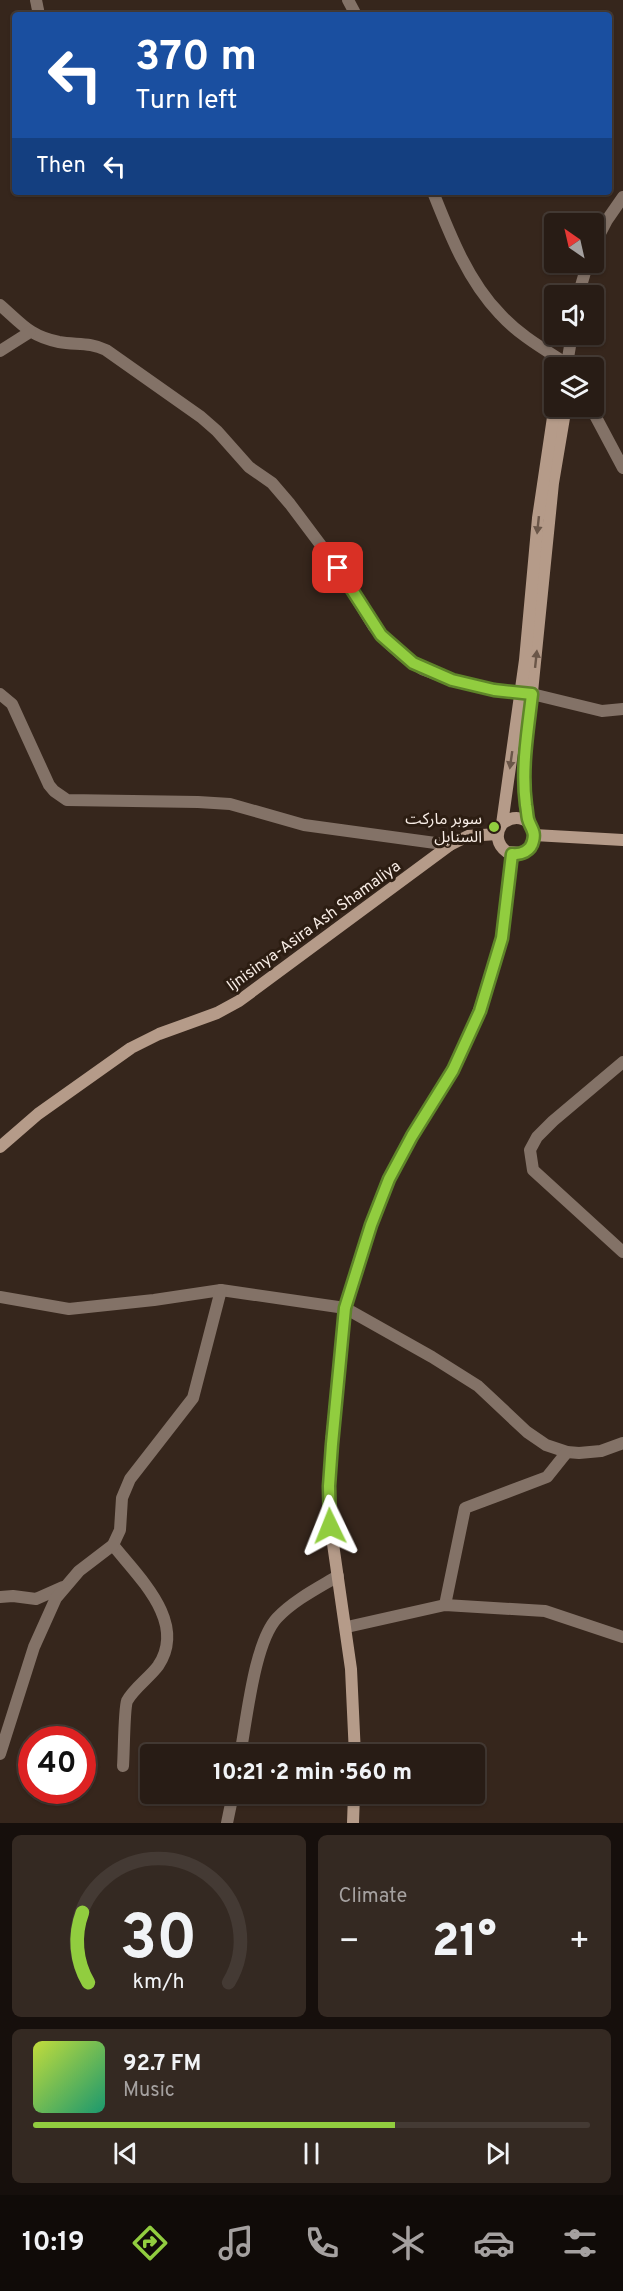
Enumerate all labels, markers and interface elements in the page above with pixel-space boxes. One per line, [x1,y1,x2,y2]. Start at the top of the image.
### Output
text: 370 m [135,32,257,85]
icon: left [36,36,114,114]
text: Turn left [135,84,237,118]
icon: left [98,150,131,183]
text: Then [36,153,86,180]
north arrow [544,213,604,273]
map controls [544,213,604,417]
button: sound [544,285,604,345]
button: layers [544,357,604,417]
one-way arrow [533,515,543,534]
pin [312,542,363,593]
icon: arrive [321,551,354,584]
one-way arrow [531,650,541,669]
one-way arrow [506,751,515,770]
place label: سوبر ماركت السنابل [405,810,482,848]
marker: سوبر ماركت السنابل [487,820,501,834]
street label: Ijnisinya-Asira Ash Shamaliya [223,857,405,996]
position arrow [298,1494,362,1558]
speed limit sign: 40 [18,1726,96,1804]
text: 10:21 · 2 min · 560 m [213,1760,412,1787]
text: Climate [339,1884,407,1910]
text: 30 [120,1902,197,1981]
text: 21° [432,1915,497,1972]
text: − [339,1922,360,1964]
text: + [569,1922,590,1964]
text: km/h [133,1969,185,1996]
text: 92.7 FM [123,2051,201,2078]
text: Music [123,2078,175,2104]
icon: previous [109,2137,142,2170]
icon: pause [295,2137,328,2170]
icon: next [481,2137,514,2170]
icon: directions [129,2222,171,2264]
icon: music [215,2222,257,2264]
icon: phone [301,2222,343,2264]
icon: climate [387,2222,429,2264]
icon: car [473,2222,515,2264]
icon: filters [559,2222,601,2264]
text: 10:19 [22,2226,85,2260]

